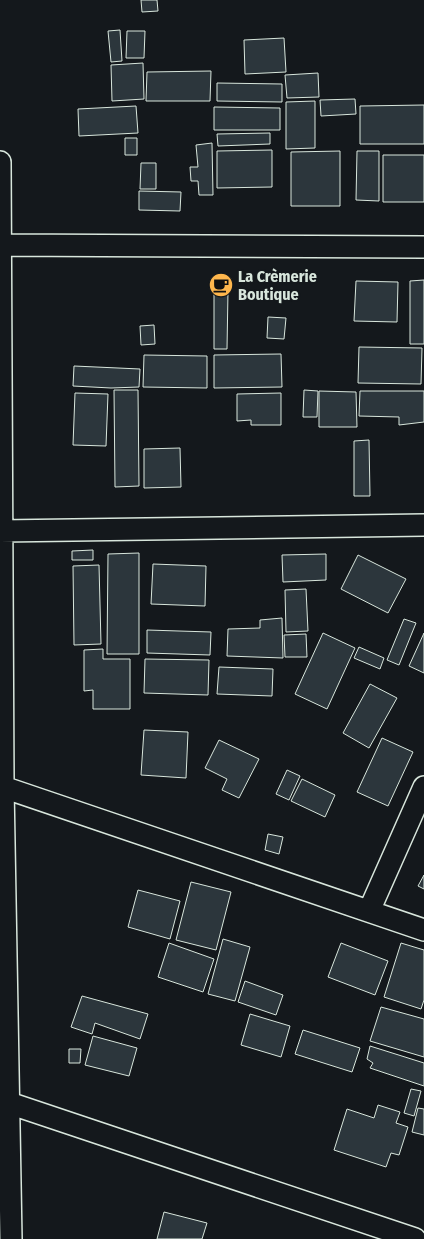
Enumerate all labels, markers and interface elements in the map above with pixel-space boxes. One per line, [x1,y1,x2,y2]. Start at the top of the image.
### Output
place label: La Crèmerie Boutique [238,267,317,304]
cafe icon: La Crèmerie Boutique [208,272,234,298]

